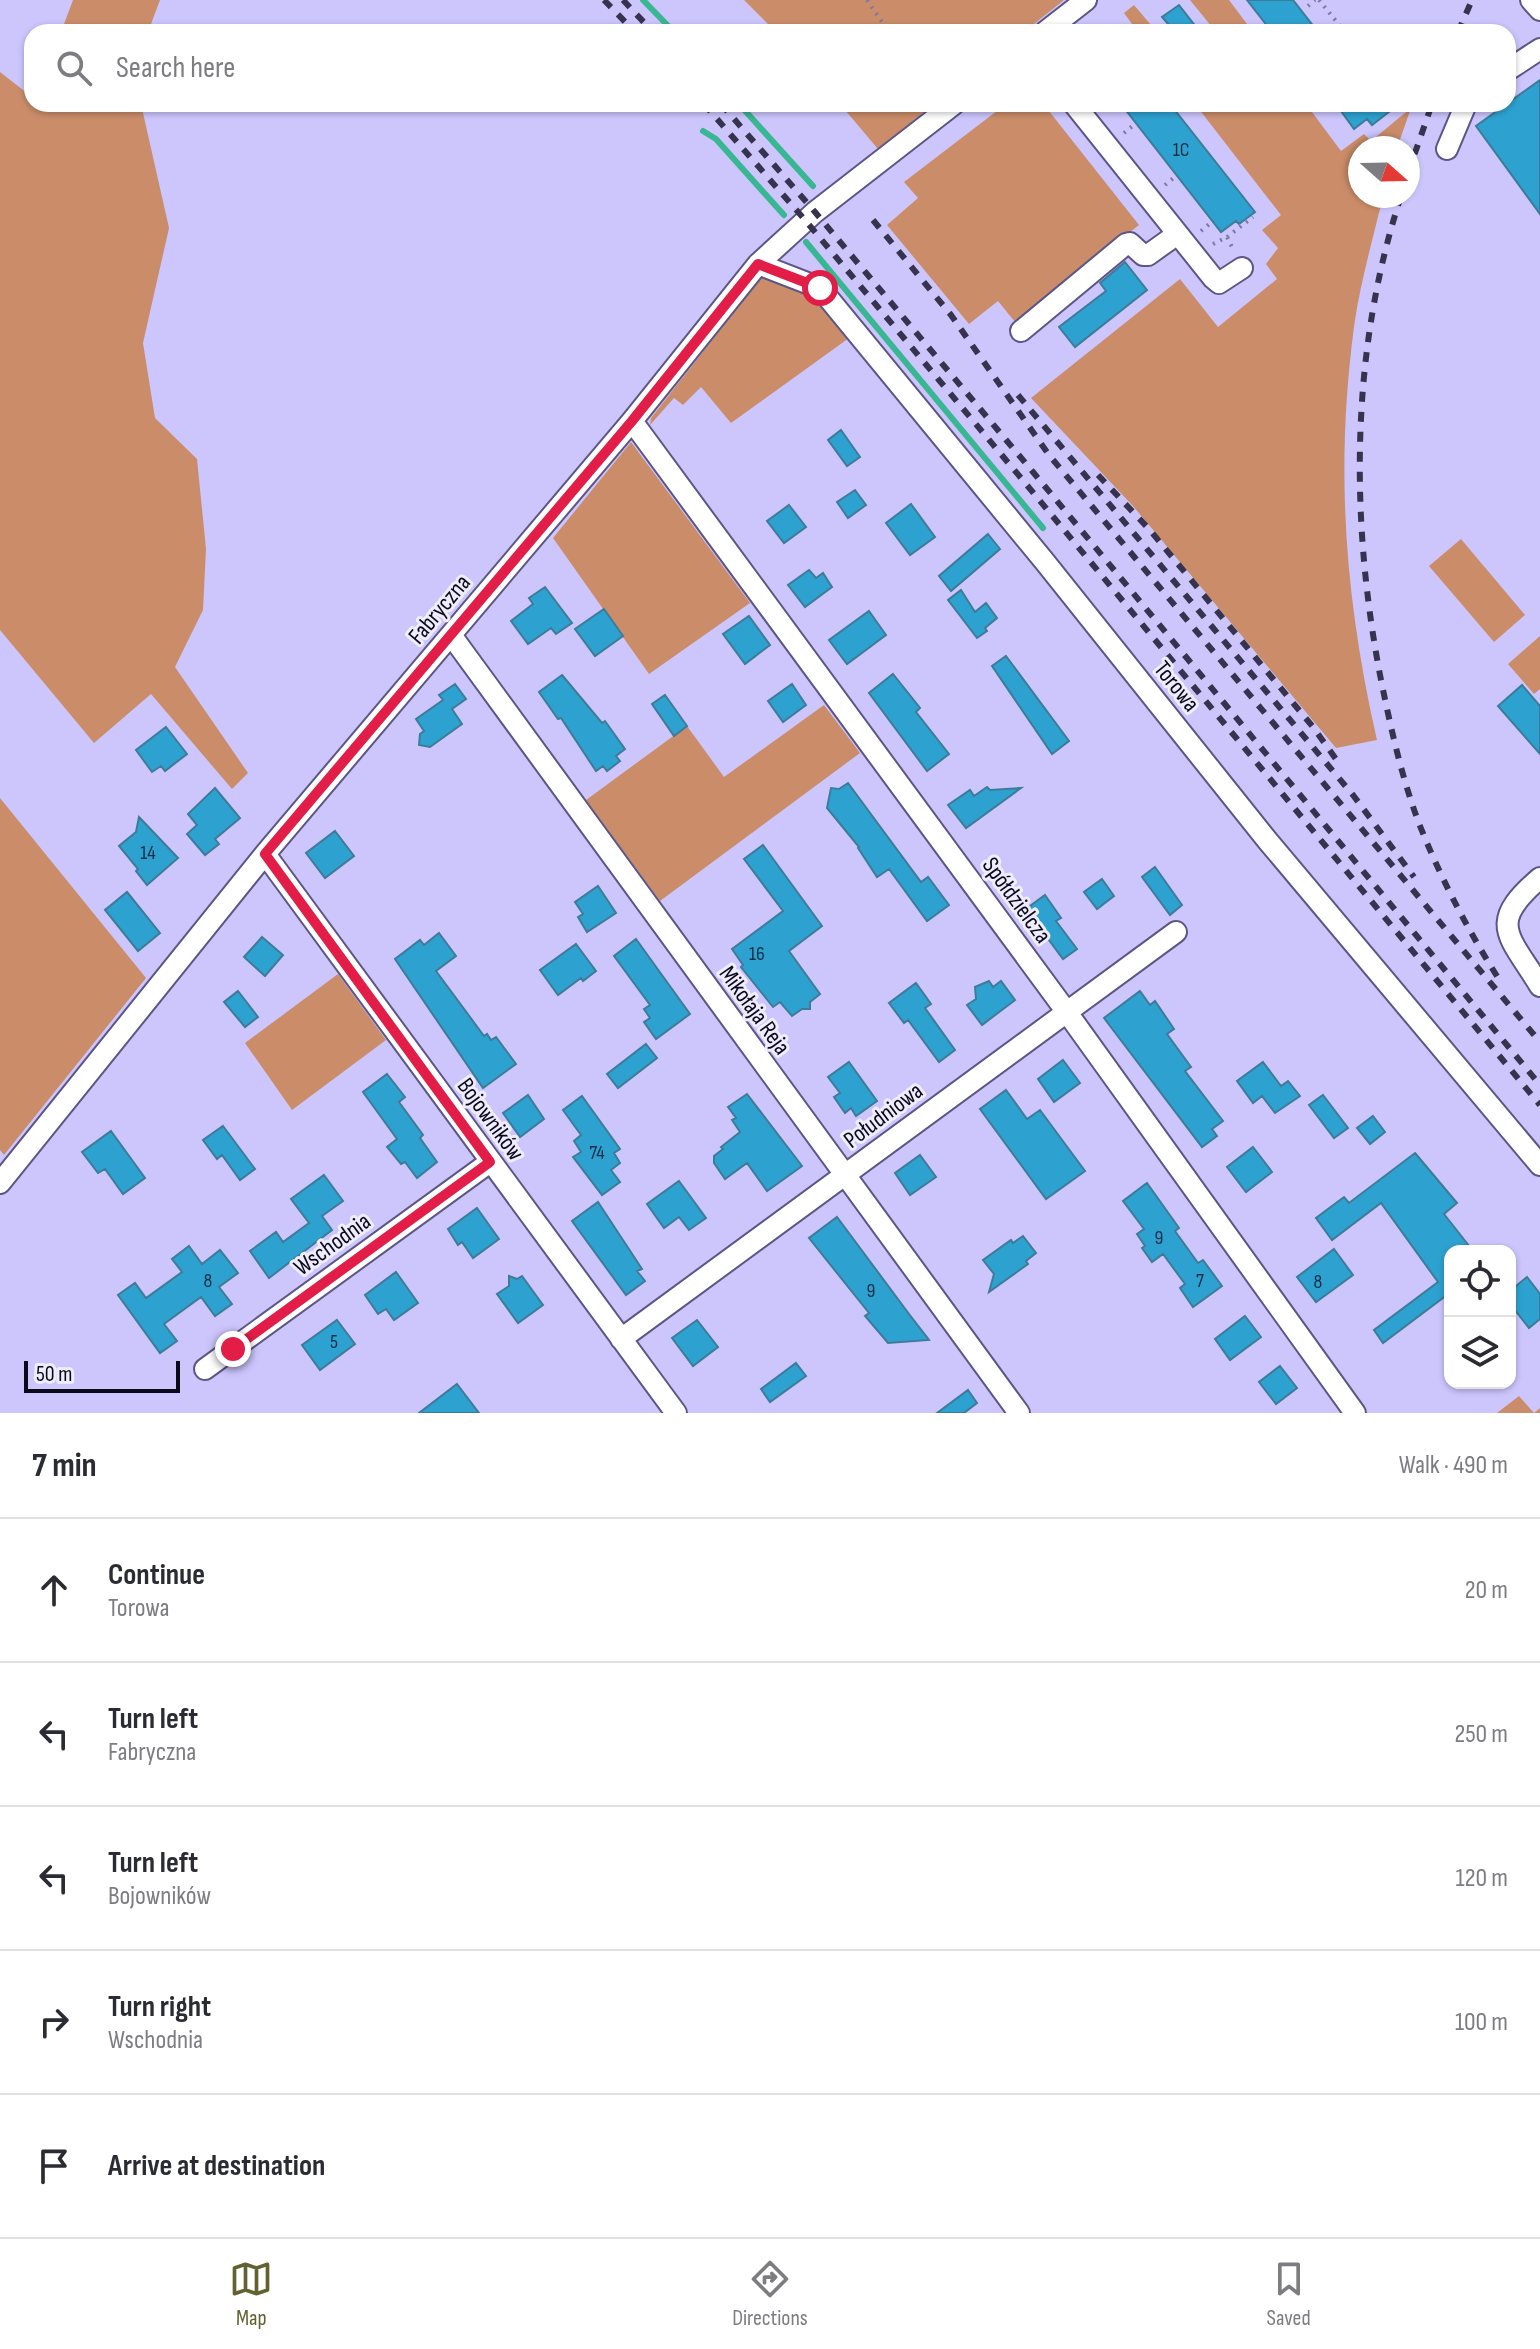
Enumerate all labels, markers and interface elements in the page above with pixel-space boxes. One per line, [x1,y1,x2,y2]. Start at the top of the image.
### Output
search box [24,24,1516,112]
icon: search [52,46,96,90]
text: Search here [116,50,235,86]
north arrow [1348,136,1420,208]
house number: 1C [1173,138,1189,162]
route start [802,270,838,306]
street label: Fabryczna [402,569,477,650]
street label: Torowa [1147,655,1206,718]
house number: 14 [140,841,156,865]
street label: Spółdzielcza [976,852,1057,949]
house number: 16 [749,942,765,966]
street label: Mikołaja Reja [713,960,796,1060]
street label: Bojowników [451,1072,530,1166]
street label: Południowa [838,1076,929,1155]
house number: 74 [589,1141,605,1165]
street label: Wschodnia [288,1207,376,1282]
house number: 9 [1155,1226,1163,1250]
map controls [1444,1245,1516,1389]
button: locate [1444,1245,1516,1317]
house number: 8 [204,1269,212,1293]
house number: 7 [1196,1269,1204,1293]
house number: 8 [1314,1270,1322,1294]
house number: 9 [867,1279,875,1303]
button: layers [1444,1317,1516,1389]
house number: 5 [330,1330,338,1354]
route end [215,1331,251,1367]
scale bar [24,1357,180,1393]
text: 50 m [36,1361,72,1388]
text: 7 min [32,1445,97,1486]
text: Walk · 490 m [1399,1450,1508,1481]
text: Continue [108,1557,205,1593]
icon: ahead [32,1568,76,1612]
text: 20 m [1465,1575,1508,1606]
text: Torowa [108,1593,170,1624]
text: Turn left [108,1701,198,1737]
icon: left [32,1712,76,1756]
text: 250 m [1454,1719,1508,1750]
text: Fabryczna [108,1737,196,1768]
text: Turn left [108,1845,198,1881]
icon: left [32,1856,76,1900]
text: 120 m [1455,1863,1508,1894]
text: Bojowników [108,1881,211,1912]
text: Turn right [108,1989,211,2025]
icon: right [32,2000,76,2044]
text: 100 m [1455,2007,1508,2038]
text: Wschodnia [108,2025,203,2056]
icon: arrive [32,2144,76,2188]
text: Arrive at destination [108,2148,325,2184]
tab: Map [229,2257,273,2332]
tab: Directions [732,2257,808,2332]
tab: Saved [1267,2257,1311,2332]

